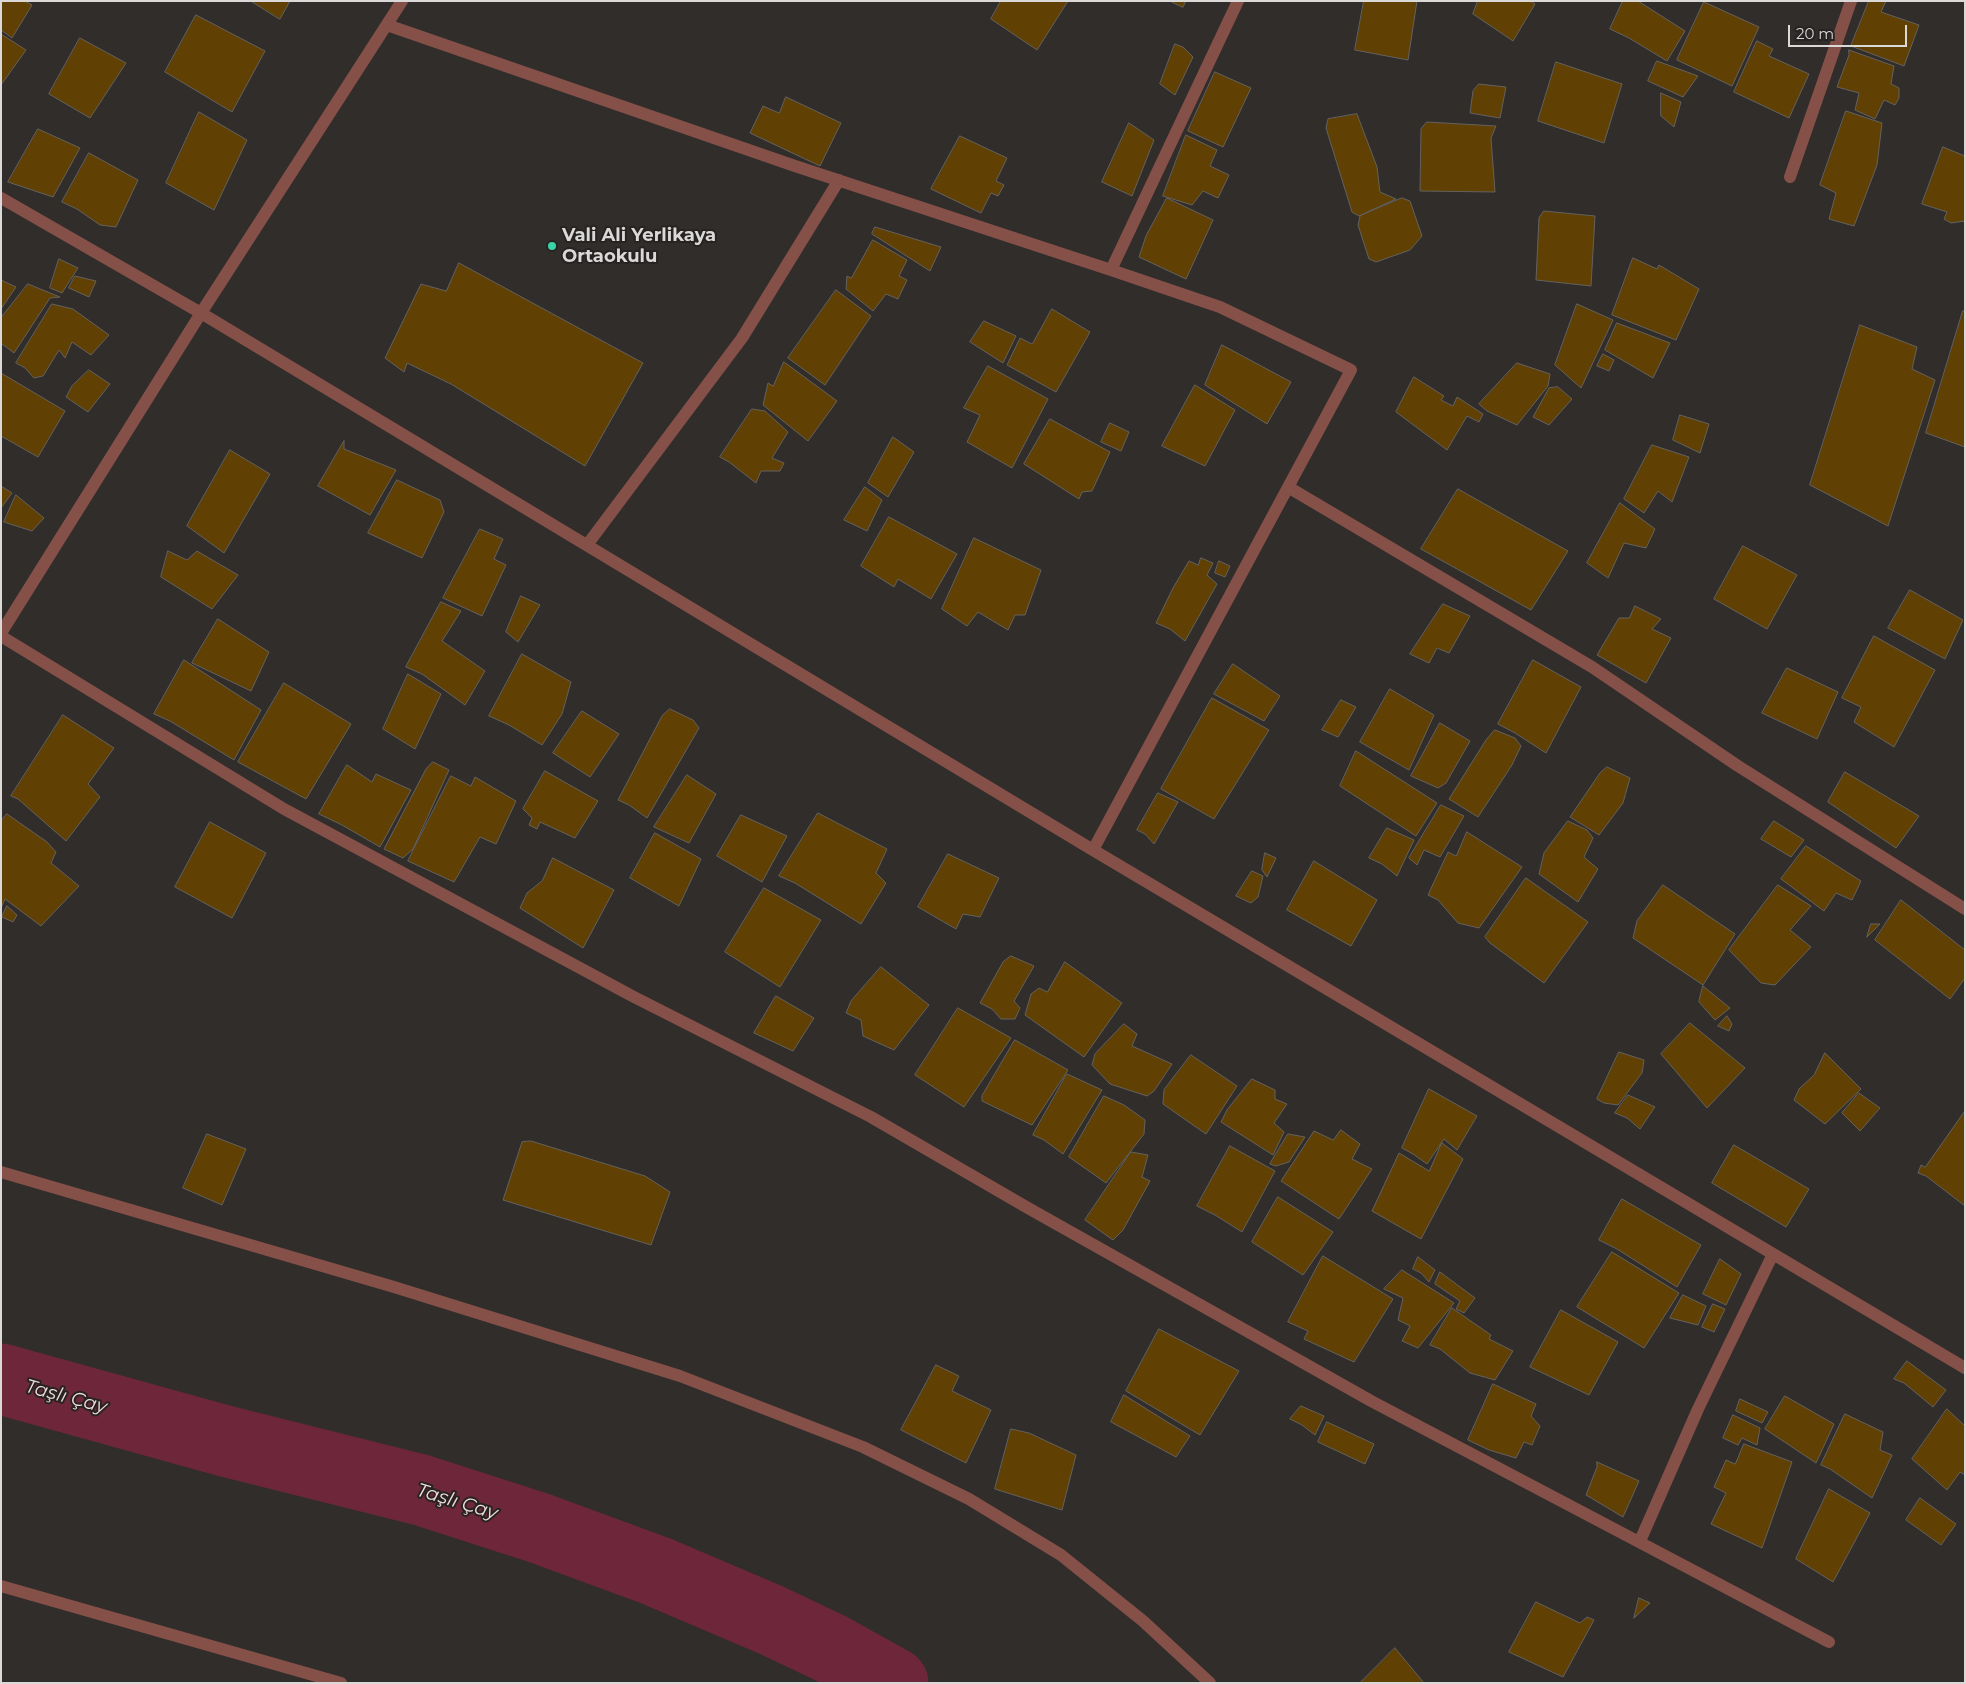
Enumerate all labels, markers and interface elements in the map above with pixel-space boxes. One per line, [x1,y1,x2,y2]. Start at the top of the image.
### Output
scale bar [1791,15,1910,47]
text: 20 m [1796,24,1834,43]
place label: Vali Ali Yerlikaya Ortaokulu [562,225,716,268]
marker: Vali Ali Yerlikaya Ortaokulu [546,240,558,252]
water label: Taşlı Çay [23,1375,109,1419]
water label: Taşlı Çay [414,1479,500,1525]

